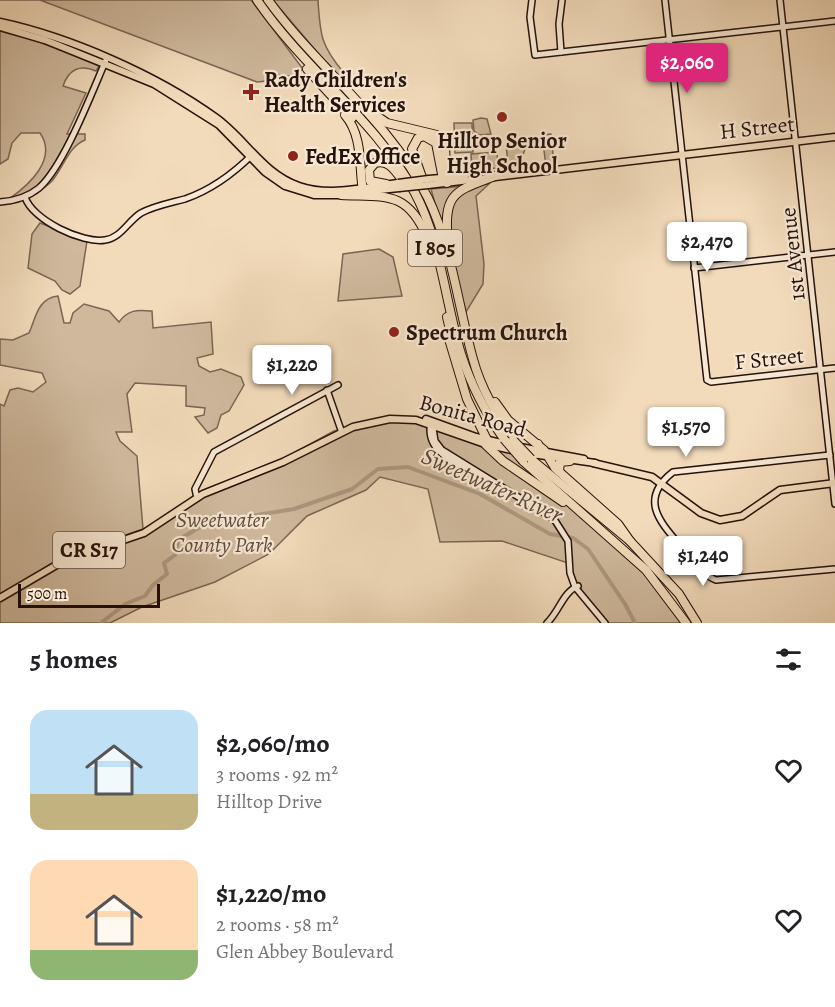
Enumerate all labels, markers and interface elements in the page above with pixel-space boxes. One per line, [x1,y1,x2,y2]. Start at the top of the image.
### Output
pin: $2,060 [638,43,736,94]
text: $2,060 [660,49,714,76]
place label: Rady Children's Health Services [264,65,407,120]
marker: Rady Children's Health Services [242,83,260,101]
street label: H Street [718,109,796,147]
marker: Hilltop Senior High School [495,110,509,124]
place label: Hilltop Senior High School [437,126,567,181]
place label: FedEx Office [305,142,420,172]
marker: FedEx Office [286,149,300,163]
street label: 1st Avenue [773,206,813,302]
pin: $2,470 [658,222,756,273]
text: $2,470 [681,228,733,255]
road number: I 805 [408,230,462,266]
place label: Spectrum Church [406,318,568,348]
marker: Spectrum Church [387,325,401,339]
street label: F Street [733,340,805,378]
pin: $1,220 [243,345,341,396]
text: $1,220 [266,351,318,378]
street label: Bonita Road [416,387,530,445]
pin: $1,570 [637,407,735,458]
text: $1,570 [662,413,711,440]
water label: Sweetwater River [416,440,568,531]
park label: Sweetwater County Park [171,505,273,560]
road number: CR S17 [53,532,125,568]
pin: $1,240 [654,536,752,587]
text: $1,240 [678,542,728,569]
scale bar [18,581,160,608]
text: 500 m [27,583,67,605]
text: 5 homes [30,642,118,677]
icon: filters [772,643,805,676]
text: $2,060/mo [216,726,330,761]
icon: home [78,734,150,806]
icon: heart [772,754,805,787]
text: 3 rooms · 92 m² [216,761,338,788]
text: Hilltop Drive [216,788,322,815]
text: $1,220/mo [216,876,326,911]
icon: home [78,884,150,956]
icon: heart [772,904,805,937]
text: 2 rooms · 58 m² [216,911,339,938]
text: Glen Abbey Boulevard [216,938,394,965]

